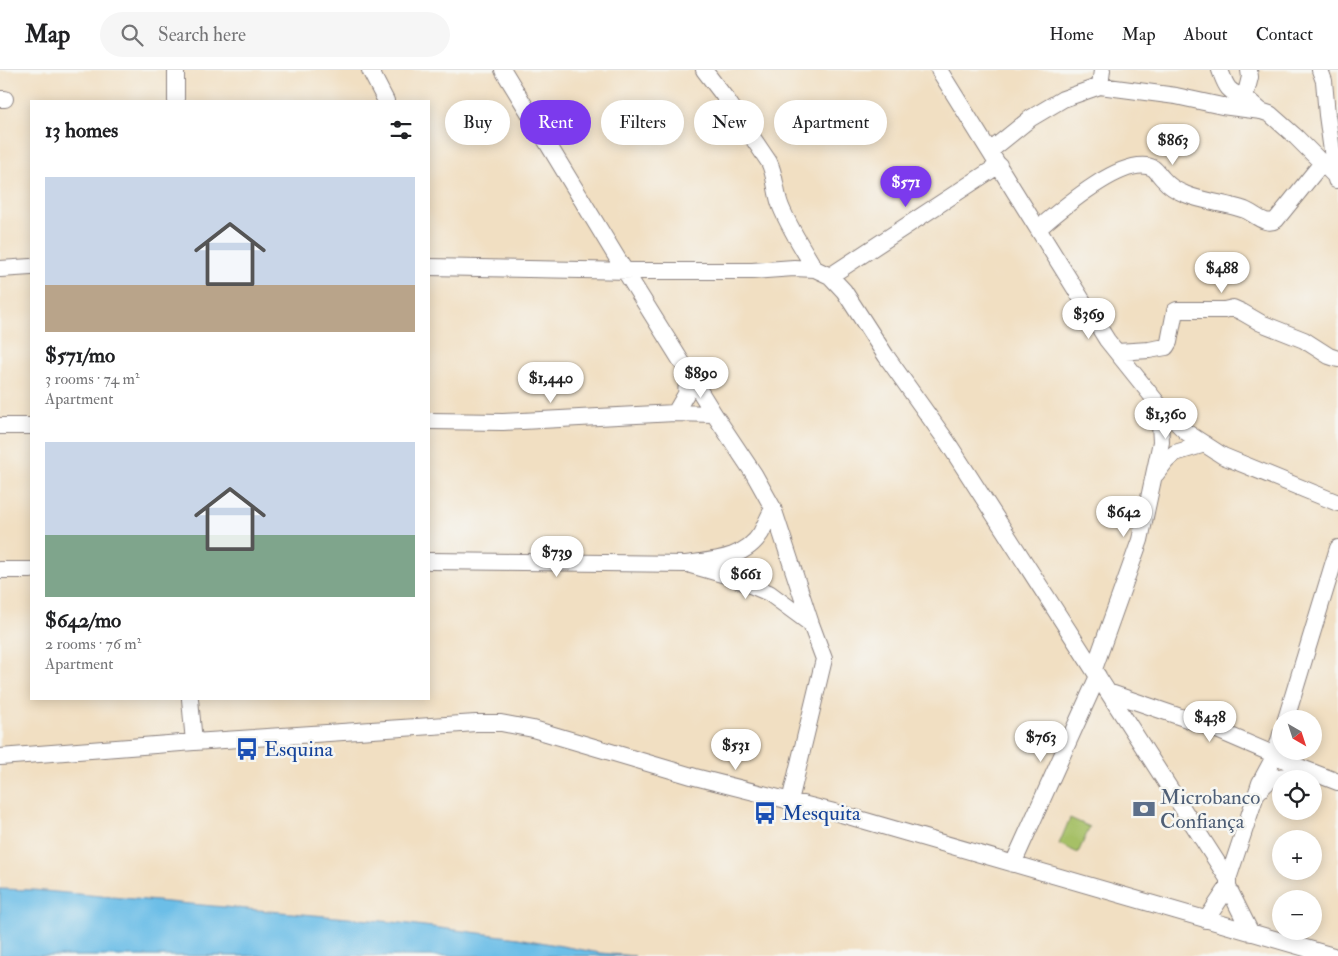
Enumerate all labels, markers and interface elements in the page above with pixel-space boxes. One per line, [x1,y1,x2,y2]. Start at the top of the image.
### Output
search box [100,12,450,57]
text: Map [25,19,70,50]
icon: search [118,21,146,49]
text: Search here [158,23,246,47]
text: Home [1049,23,1094,46]
text: Map [1122,23,1156,46]
text: About [1184,23,1228,46]
text: Contact [1256,23,1313,46]
chip: Buy [445,100,510,145]
chip: Rent [520,100,591,145]
chip: Filters [601,100,684,145]
chip: New [694,100,764,145]
chip: Apartment [774,100,887,145]
icon: filters [387,116,415,144]
text: 13 homes [45,117,118,144]
pin: $863 [1143,124,1203,166]
text: $863 [1158,130,1188,150]
pin: $571 [876,166,936,208]
text: $571 [891,172,921,192]
icon: home [185,209,275,299]
pin: $488 [1192,252,1252,294]
text: $488 [1206,258,1238,278]
pin: $369 [1059,298,1119,340]
text: $369 [1073,304,1105,324]
text: $571/mo [45,342,115,369]
pin: $890 [671,356,731,399]
pin: $1,440 [510,362,592,404]
text: $890 [685,363,717,383]
text: $1,440 [529,368,573,388]
text: 3 rooms · 74 m² [45,369,139,389]
text: Apartment [45,389,113,409]
pin: $1,360 [1125,398,1207,440]
text: $1,360 [1146,404,1186,424]
icon: home [185,474,275,564]
pin: $642 [1094,496,1154,538]
text: $642 [1107,502,1141,522]
pin: $739 [527,536,587,578]
text: $739 [542,542,572,562]
pin: $661 [716,558,776,600]
text: $661 [731,564,761,584]
text: $642/mo [45,607,121,634]
text: 2 rooms · 76 m² [45,634,141,654]
text: Apartment [45,654,113,674]
pin: $438 [1180,700,1240,743]
text: $438 [1194,707,1226,727]
north arrow [1272,710,1322,760]
map controls [1272,710,1322,940]
pin: $763 [1011,720,1071,763]
text: $763 [1026,727,1056,747]
pin: $531 [706,728,766,771]
text: $531 [722,735,750,755]
bus stop icon: Esquina [234,736,260,762]
place label: Esquina [264,736,334,763]
button: locate [1272,770,1322,820]
place label: Microbanco Confiança [1160,784,1260,835]
bank icon: Microbanco Confiança [1131,796,1157,822]
bus stop icon: Mesquita [752,800,778,826]
place label: Mesquita [782,800,861,827]
button: + [1272,830,1322,880]
button: − [1272,890,1322,940]

